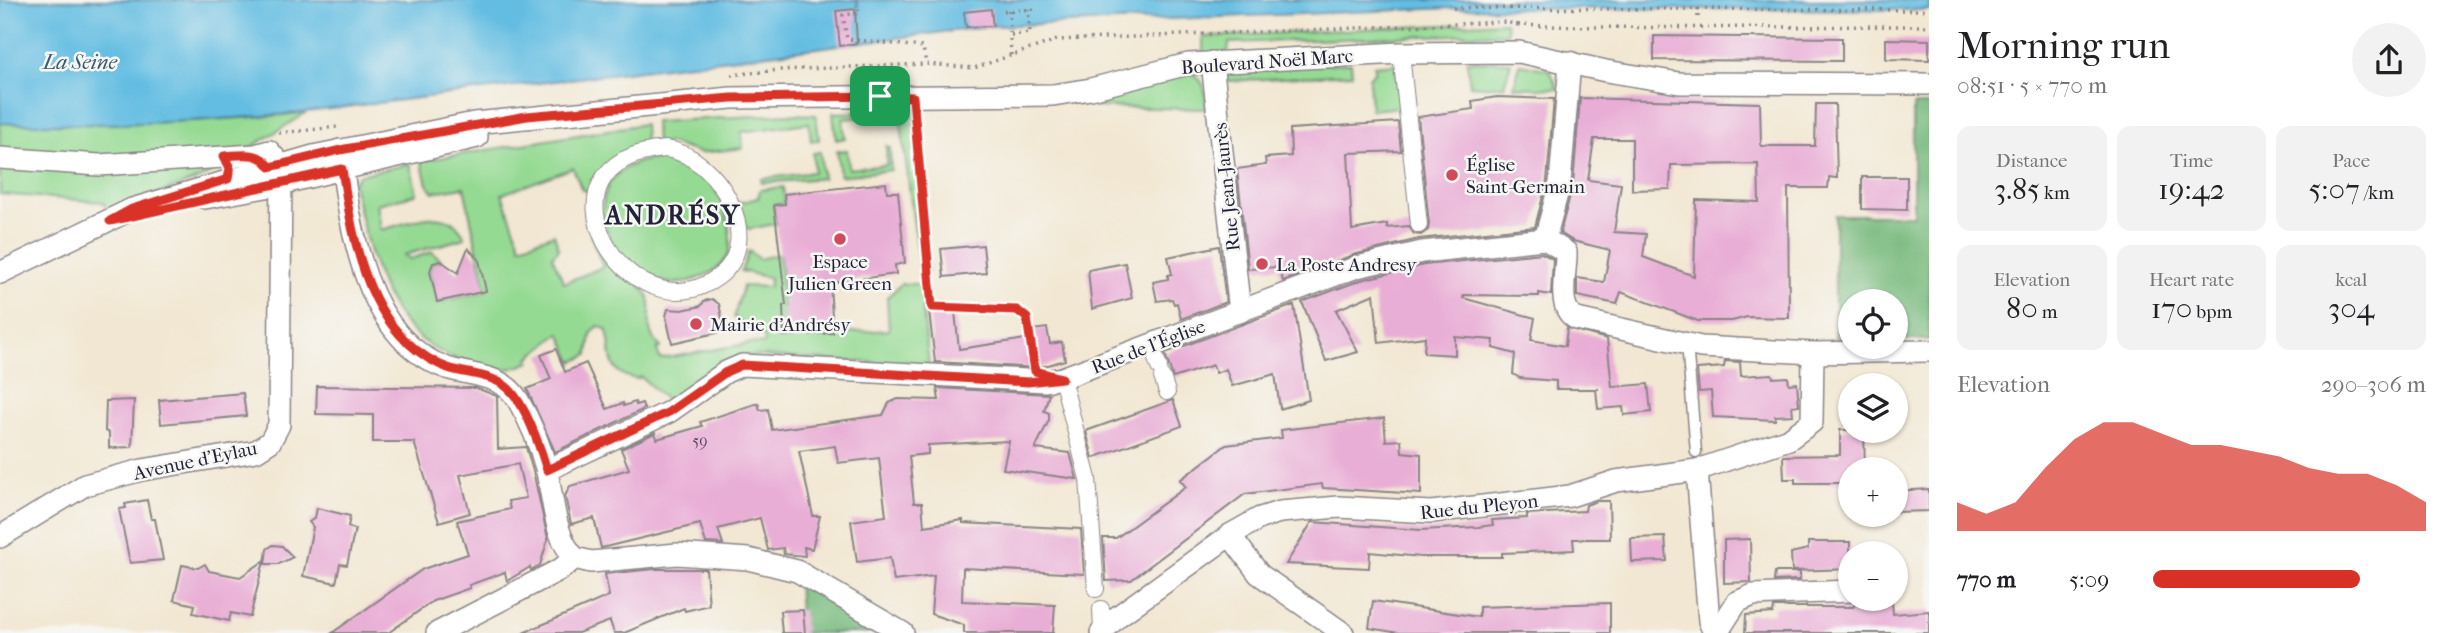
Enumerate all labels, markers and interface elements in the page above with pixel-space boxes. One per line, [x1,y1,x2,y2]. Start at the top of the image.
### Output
text: Morning run [1957,23,2170,68]
button: share [2352,23,2426,97]
street label: Boulevard Noël Marc [1180,45,1354,79]
water label: La Seine [41,50,118,74]
pin [850,66,910,126]
text: 08:51 · 5 × 770 m [1957,72,2107,99]
icon: arrive [861,77,899,115]
street label: Rue Jean-Jaurès [1209,122,1245,252]
text: Distance [1996,150,2068,172]
text: Time [2170,150,2213,172]
text: Pace [2332,150,2370,172]
place label: Église Saint-Germain [1466,154,1585,198]
marker: Église Saint-Germain [1444,167,1460,183]
text: 3.85 [1994,172,2040,207]
text: 19:42 [2158,172,2225,207]
text: 5:07 [2308,172,2360,207]
text: km [2040,182,2070,204]
text: /km [2360,182,2394,204]
district label: ANDRÉSY [603,198,741,231]
marker: Espace Julien Green [832,231,848,247]
place label: Espace Julien Green [786,251,892,295]
place label: La Poste Andresy [1276,254,1417,276]
marker: La Poste Andresy [1254,256,1270,272]
text: Elevation [1993,269,2070,291]
text: Heart rate [2149,269,2234,291]
text: kcal [2335,269,2367,291]
map controls [1838,289,1908,611]
button: locate [1838,289,1908,359]
text: 80 [2006,291,2038,326]
text: 170 [2151,291,2192,326]
text: 304 [2328,291,2374,326]
text: m [2038,301,2058,323]
text: bpm [2192,301,2232,323]
place label: Mairie d'Andrésy [710,314,851,336]
street label: Rue de l'Église [1088,315,1208,379]
marker: Mairie d'Andrésy [688,316,704,332]
text: Elevation [1957,371,2050,398]
text: 290–306 m [2321,371,2426,398]
button: layers [1838,373,1908,443]
house number: 59 [692,431,708,450]
street label: Avenue d'Eylau [130,437,259,485]
button: + [1838,457,1908,527]
street label: Rue du Pleyon [1419,490,1539,524]
button: − [1838,541,1908,611]
text: 770 m [1957,566,2016,593]
text: 5:09 [2069,566,2109,593]

